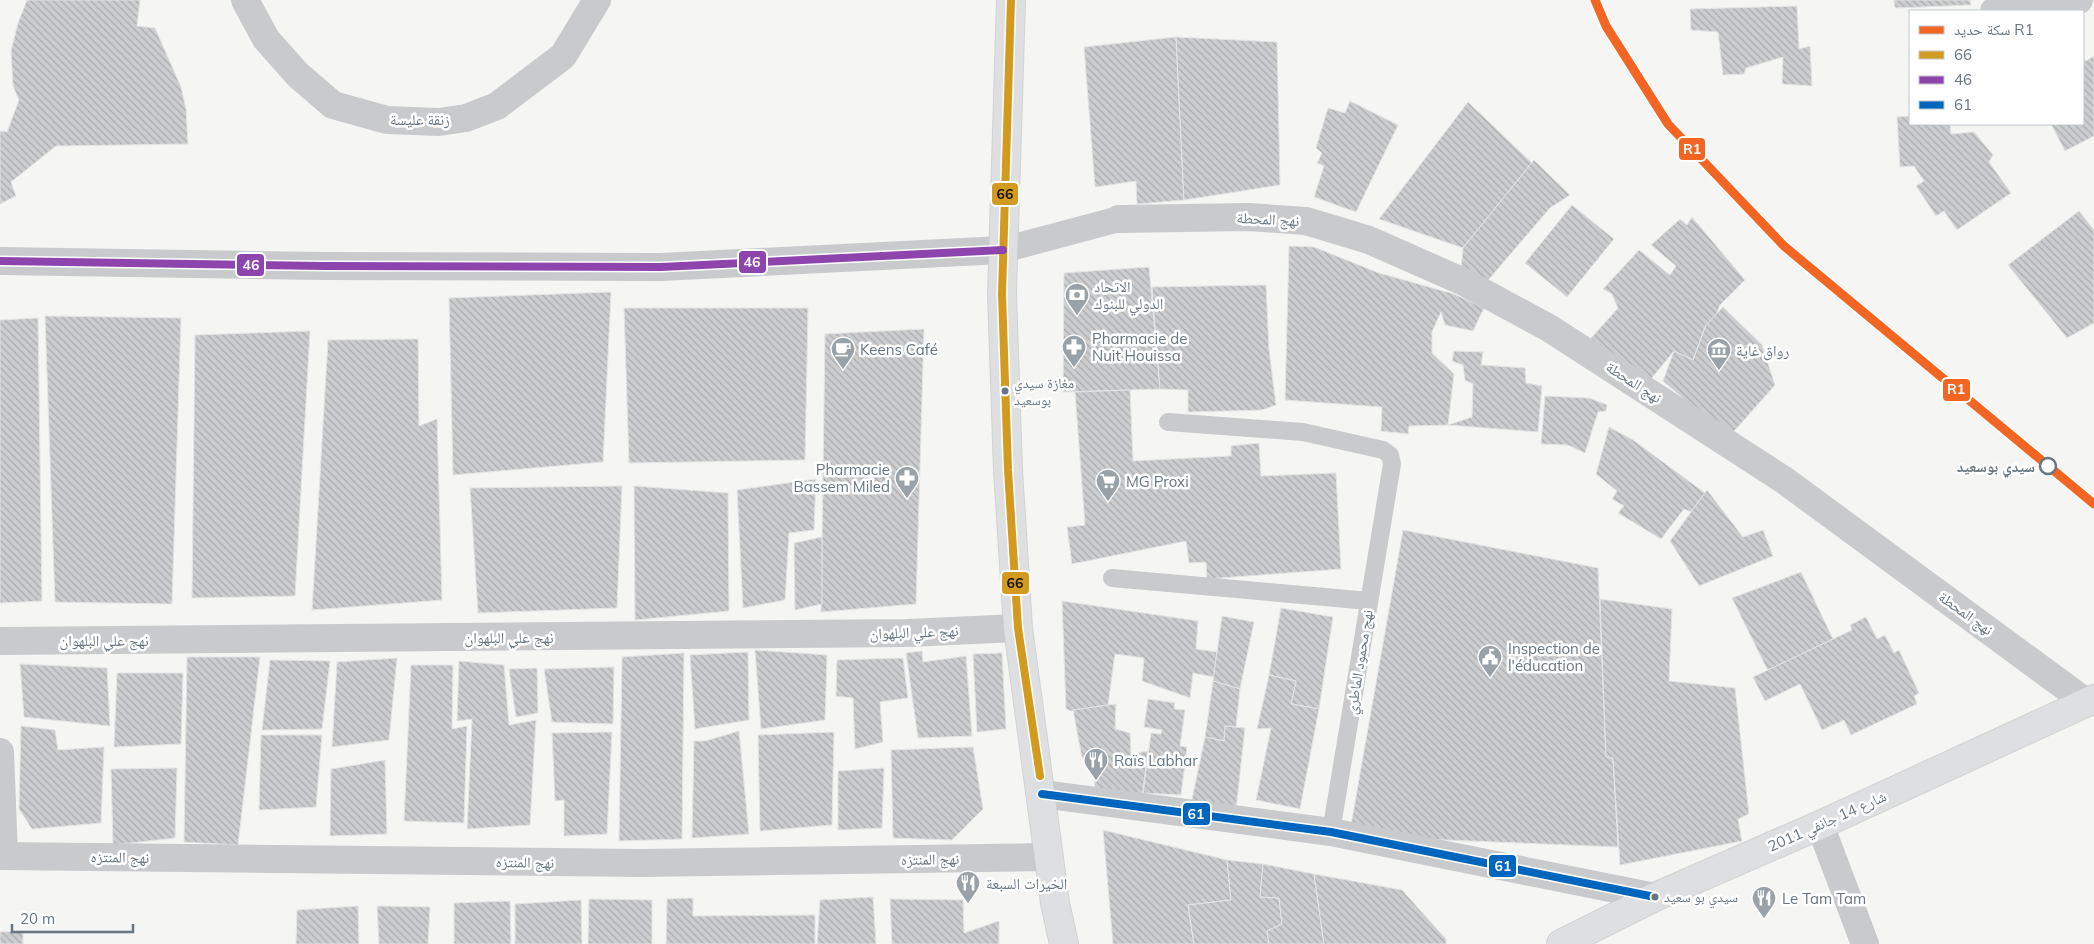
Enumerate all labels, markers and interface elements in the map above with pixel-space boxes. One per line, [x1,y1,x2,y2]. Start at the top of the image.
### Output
legend [1909,10,2084,125]
text: سكة حديد R1 [1954,20,2034,39]
text: 66 [1954,45,1972,64]
text: 46 [1954,70,1972,89]
text: 61 [1954,95,1972,114]
street label: زنقة عليسة [390,110,450,129]
line badge: R1 [1678,137,1706,161]
text: R1 [1683,140,1701,158]
line badge: 66 [991,182,1019,206]
text: 66 [997,185,1013,203]
street label: نهج المحطة [1236,208,1300,231]
line badge: 46 [738,250,767,274]
line badge: 46 [236,253,265,277]
text: 46 [744,253,760,271]
text: 46 [243,256,259,274]
place label: الاتحاد الدولي للبنوك [1094,277,1163,315]
bank icon: الاتحاد الدولي للبنوك [1064,282,1090,316]
place label: Pharmacie de Nuit Houissa [1092,329,1187,365]
pharmacy icon: Pharmacie de Nuit Houissa [1061,334,1087,368]
cafe icon: Keens Café [830,336,856,370]
museum icon: رواق غاية [1706,337,1732,371]
place label: Keens Café [860,340,938,359]
place label: رواق غاية [1736,341,1790,361]
street label: نهج المحطة [1602,357,1666,408]
place label: مغازة سيدي بوسعيد [1014,374,1074,409]
line badge: R1 [1942,378,1971,402]
text: R1 [1947,380,1965,398]
marker: مغازة سيدي بوسعيد [1000,386,1010,396]
place label: سيدي بوسعيد [1957,457,2035,478]
marker: سيدي بوسعيد [2039,457,2057,475]
place label: Pharmacie Bassem Miled [794,460,890,496]
pharmacy icon: Pharmacie Bassem Miled [894,465,920,499]
supermarket icon: MG Proxi [1095,468,1121,502]
place label: MG Proxi [1126,472,1189,491]
line badge: 66 [1001,571,1030,595]
text: 66 [1007,574,1023,592]
street label: نهج المحطة [1934,587,1997,640]
street label: نهج محمود الماطري [1341,608,1379,716]
street label: نهج علي البلهوان [869,621,959,646]
street label: نهج علي البلهوان [464,628,554,649]
street label: نهج علي البلهوان [59,631,149,652]
place label: Inspection de l'éducation [1508,639,1600,675]
public building icon: Inspection de l'éducation [1477,644,1503,678]
restaurant icon: Raïs Labhar [1083,747,1109,781]
place label: Raïs Labhar [1114,751,1198,770]
street label: شارع 14 جانفي 2011 [1765,786,1891,858]
line badge: 61 [1182,802,1211,826]
text: 61 [1188,805,1204,823]
street label: نهج المنتزه [90,847,149,868]
street label: نهج المنتزه [901,849,960,870]
street label: نهج المنتزه [495,852,554,873]
line badge: 61 [1488,854,1517,878]
text: 61 [1495,857,1511,875]
restaurant icon: الخيرات السبعة [955,870,981,904]
place label: الخيرات السبعة [986,874,1067,893]
restaurant icon: Le Tam Tam [1751,885,1777,919]
place label: سيدي بو سعيد [1664,888,1738,909]
place label: Le Tam Tam [1782,889,1866,908]
marker: سيدي بو سعيد [1650,892,1660,902]
scale bar [12,902,134,934]
text: 20 m [20,909,55,928]

